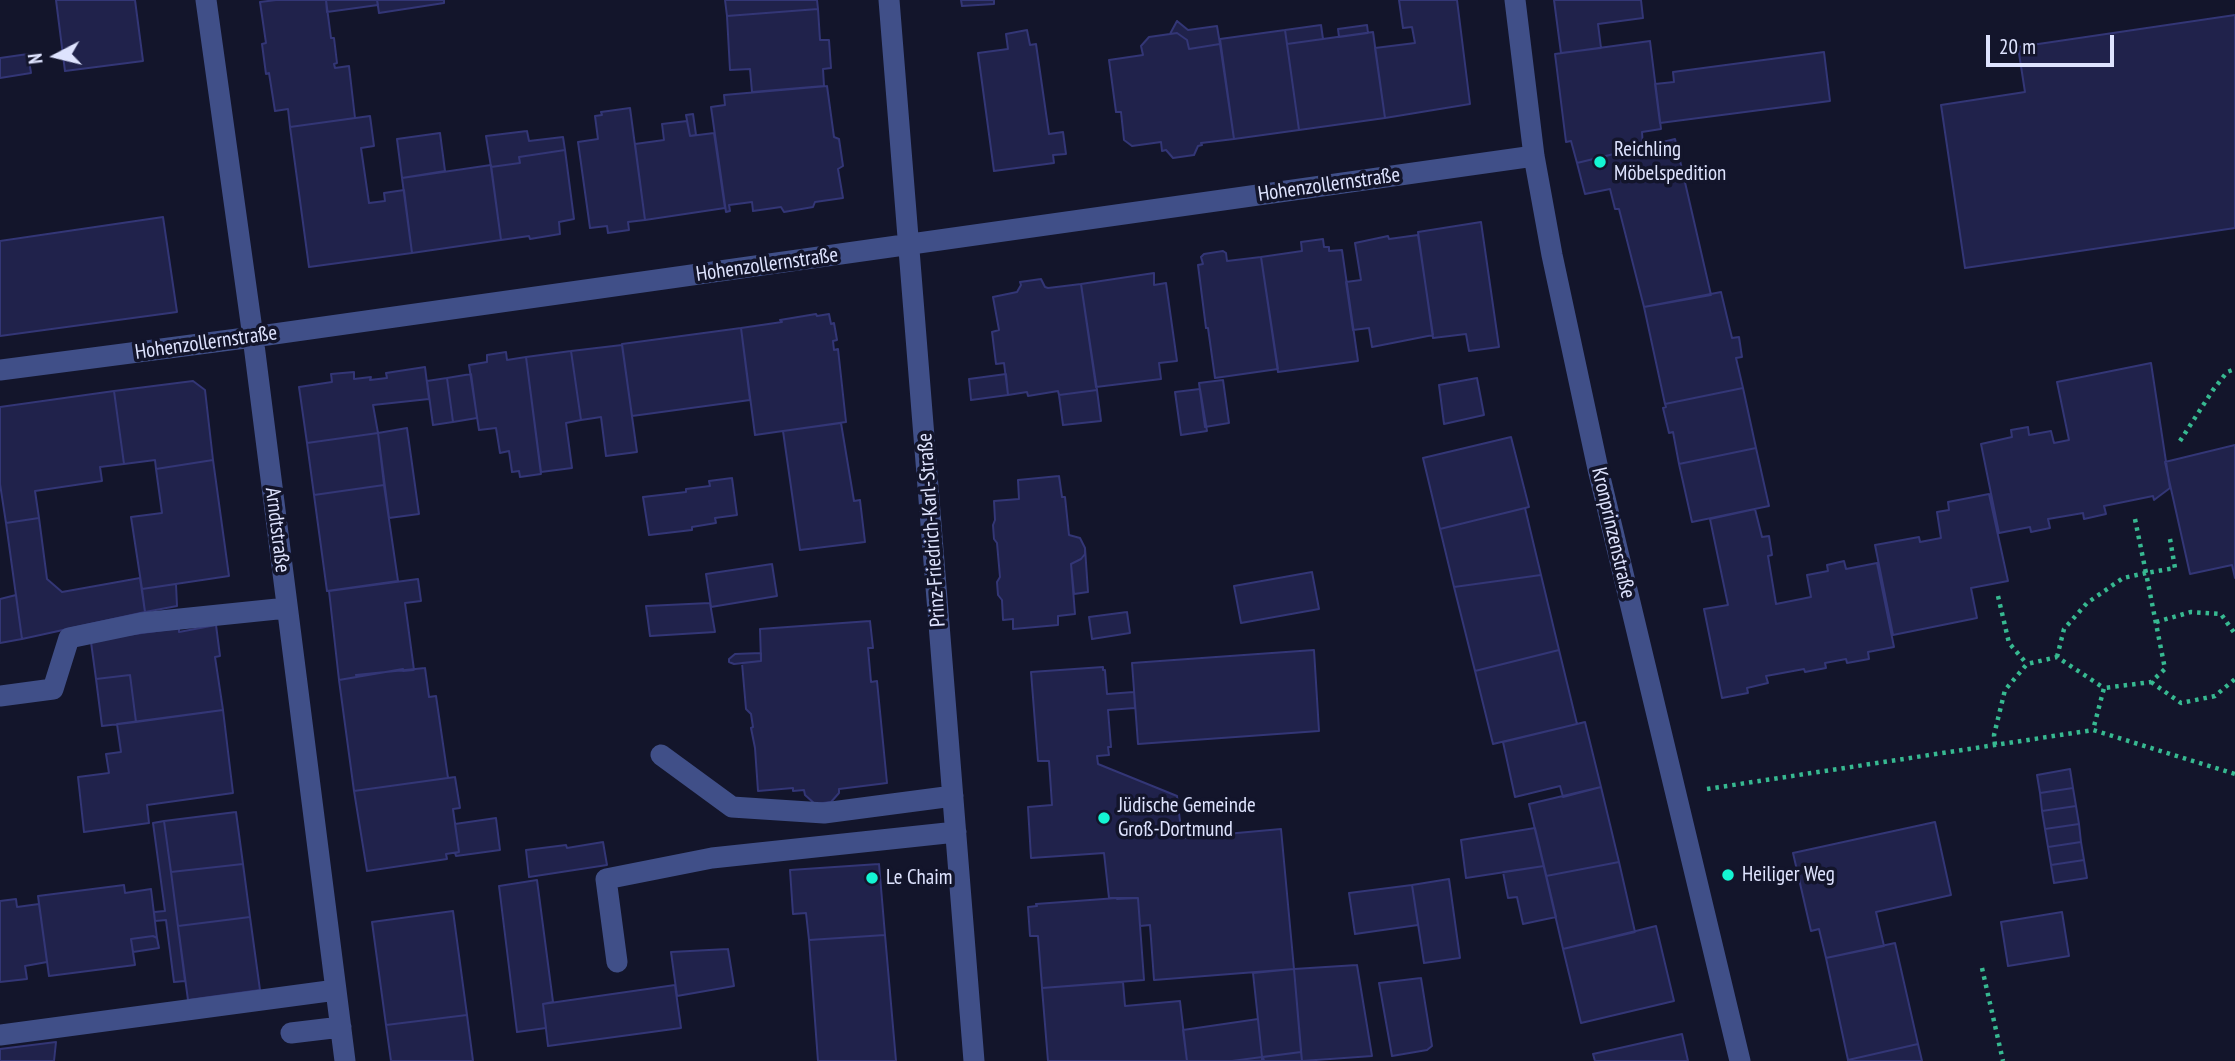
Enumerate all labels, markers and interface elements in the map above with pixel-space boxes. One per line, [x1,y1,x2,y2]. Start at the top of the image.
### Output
north arrow [21,21,91,91]
scale bar [1990,21,2118,65]
text: 20 m [1999,33,2036,60]
text: N [23,52,48,65]
place label: Reichling Möbelspedition [1614,137,1726,187]
marker: Reichling Möbelspedition [1592,154,1608,170]
street label: Hohenzollernstraße [1256,163,1402,207]
street label: Hohenzollernstraße [694,243,840,287]
street label: Hohenzollernstraße [133,321,279,365]
street label: Prinz-Friedrich-Karl-Straße [913,432,951,628]
street label: Kronprinzenstraße [1586,465,1640,601]
street label: Arndtstraße [259,486,295,574]
place label: Jüdische Gemeinde Groß-Dortmund [1118,793,1256,843]
marker: Jüdische Gemeinde Groß-Dortmund [1096,810,1112,826]
place label: Heiliger Weg [1742,862,1835,888]
place label: Le Chaim [886,865,952,891]
marker: Heiliger Weg [1720,867,1736,883]
marker: Le Chaim [864,870,880,886]

